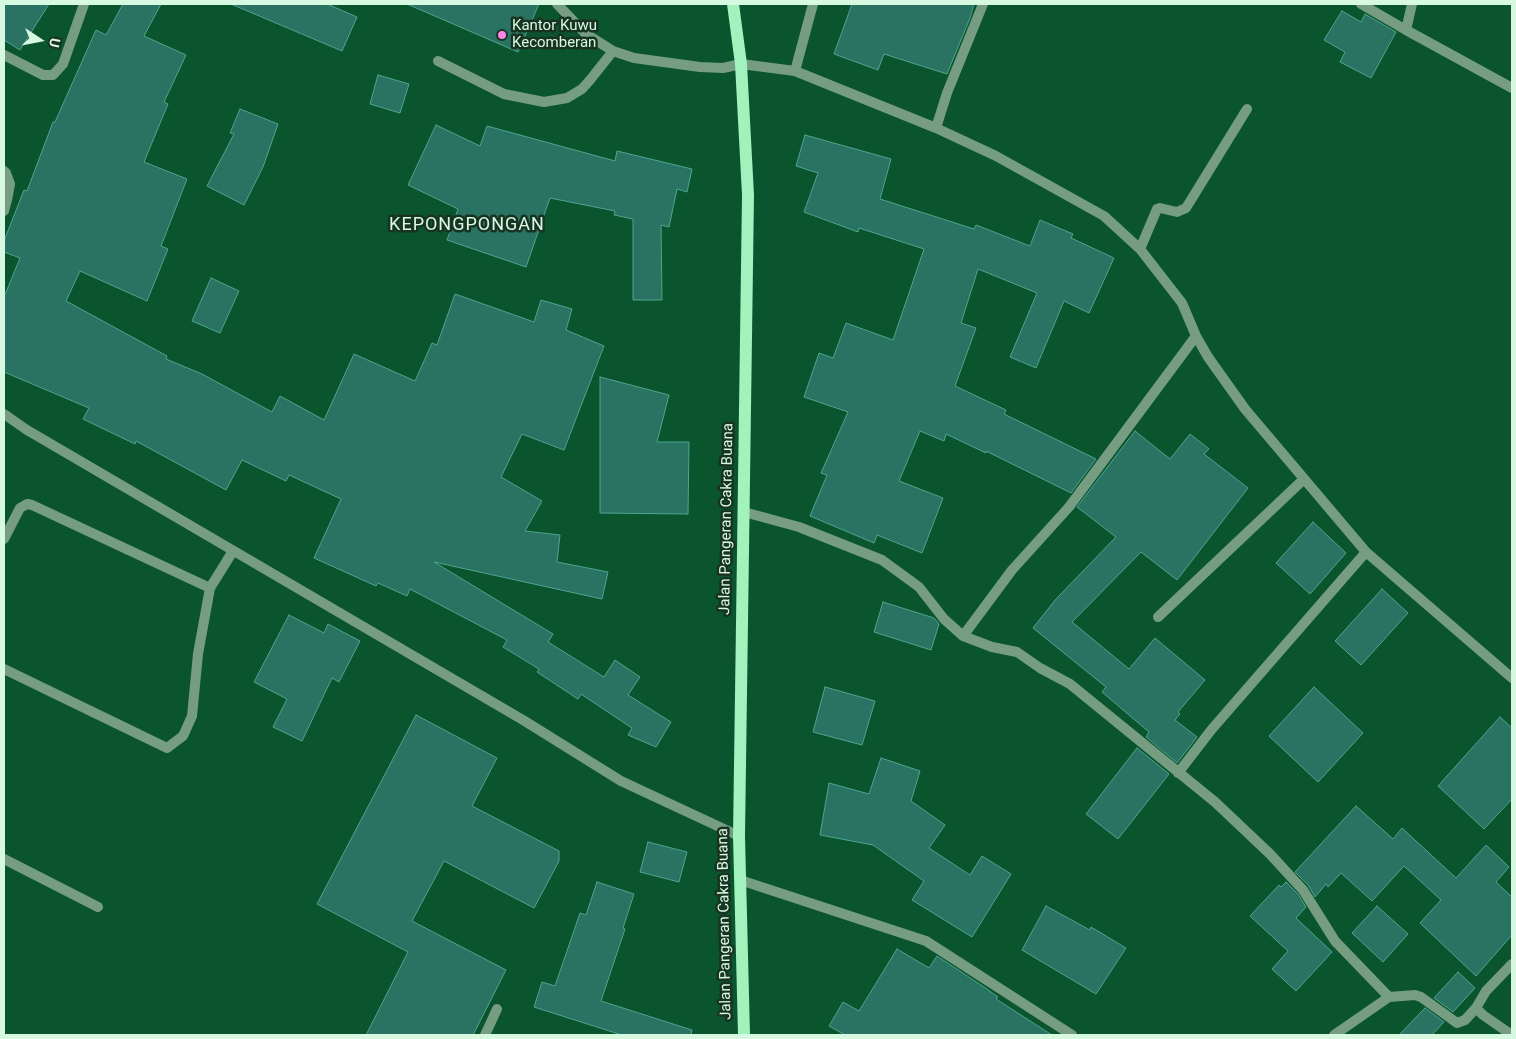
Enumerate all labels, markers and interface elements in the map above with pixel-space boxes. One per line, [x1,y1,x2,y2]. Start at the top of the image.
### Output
north arrow [15,15,65,65]
place label: Kantor Kuwu Kecomberan [512,17,597,52]
marker: Kantor Kuwu Kecomberan [496,29,508,41]
text: U [46,37,63,49]
district label: KEPONGPONGAN [388,214,546,236]
street label: Jalan Pangeran Cakra Buana [716,423,738,615]
street label: Jalan Pangeran Cakra Buana [714,828,736,1020]

